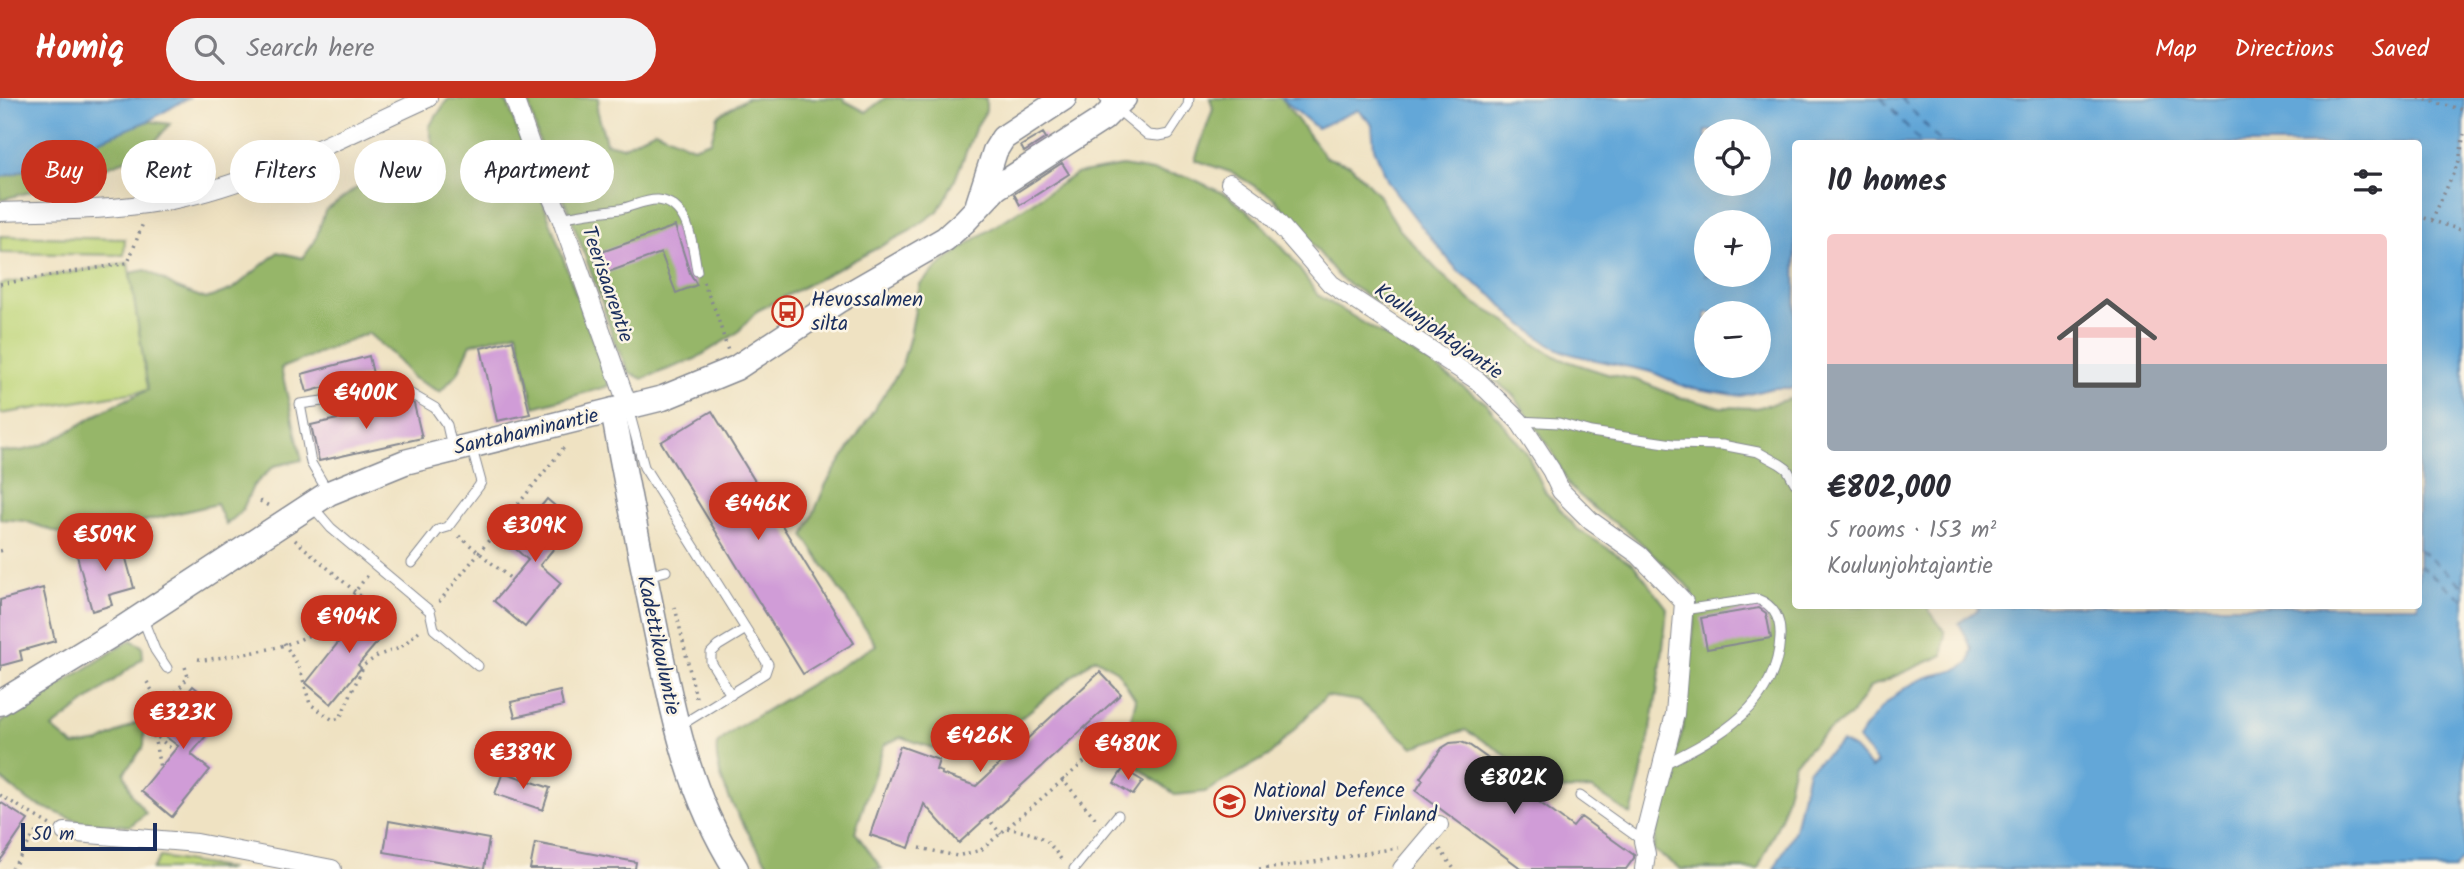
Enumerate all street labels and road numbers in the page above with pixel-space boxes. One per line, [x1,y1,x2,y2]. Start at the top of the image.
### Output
street label: Teerisaarentie [571,222,642,348]
street label: Koulunjohtajantie [1367,275,1510,390]
street label: Santahaminantie [451,400,603,465]
street label: Kadettikouluntie [627,572,689,719]

